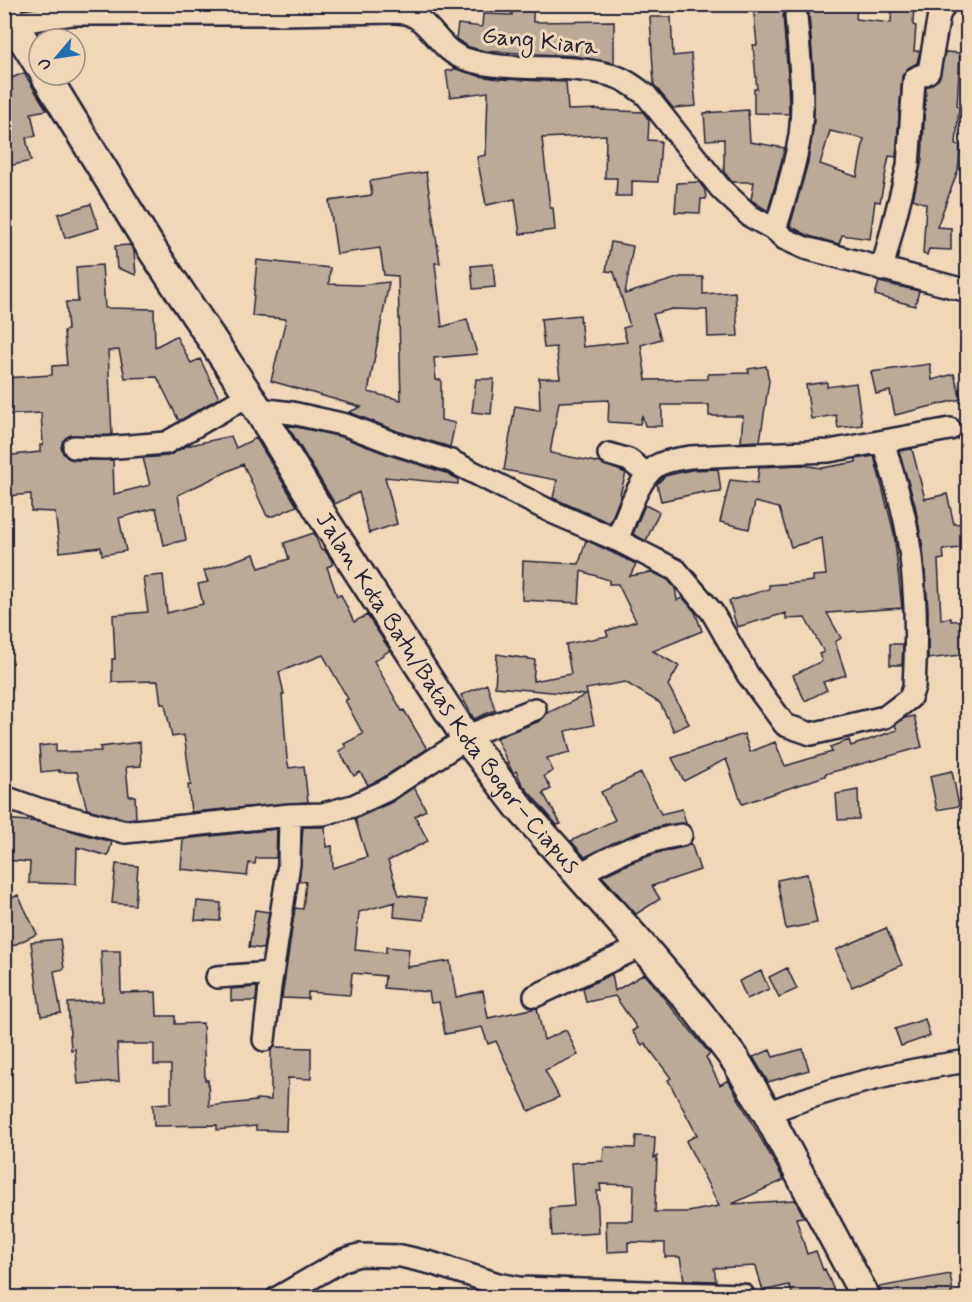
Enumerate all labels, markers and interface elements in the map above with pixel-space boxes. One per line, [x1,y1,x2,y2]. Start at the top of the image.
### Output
street label: Gang Kiara [480,20,600,66]
north arrow [27,27,87,87]
text: U [33,54,57,73]
street label: Jalan Kota Batu/Batas Kota Bogor–Ciapus [308,506,586,880]

